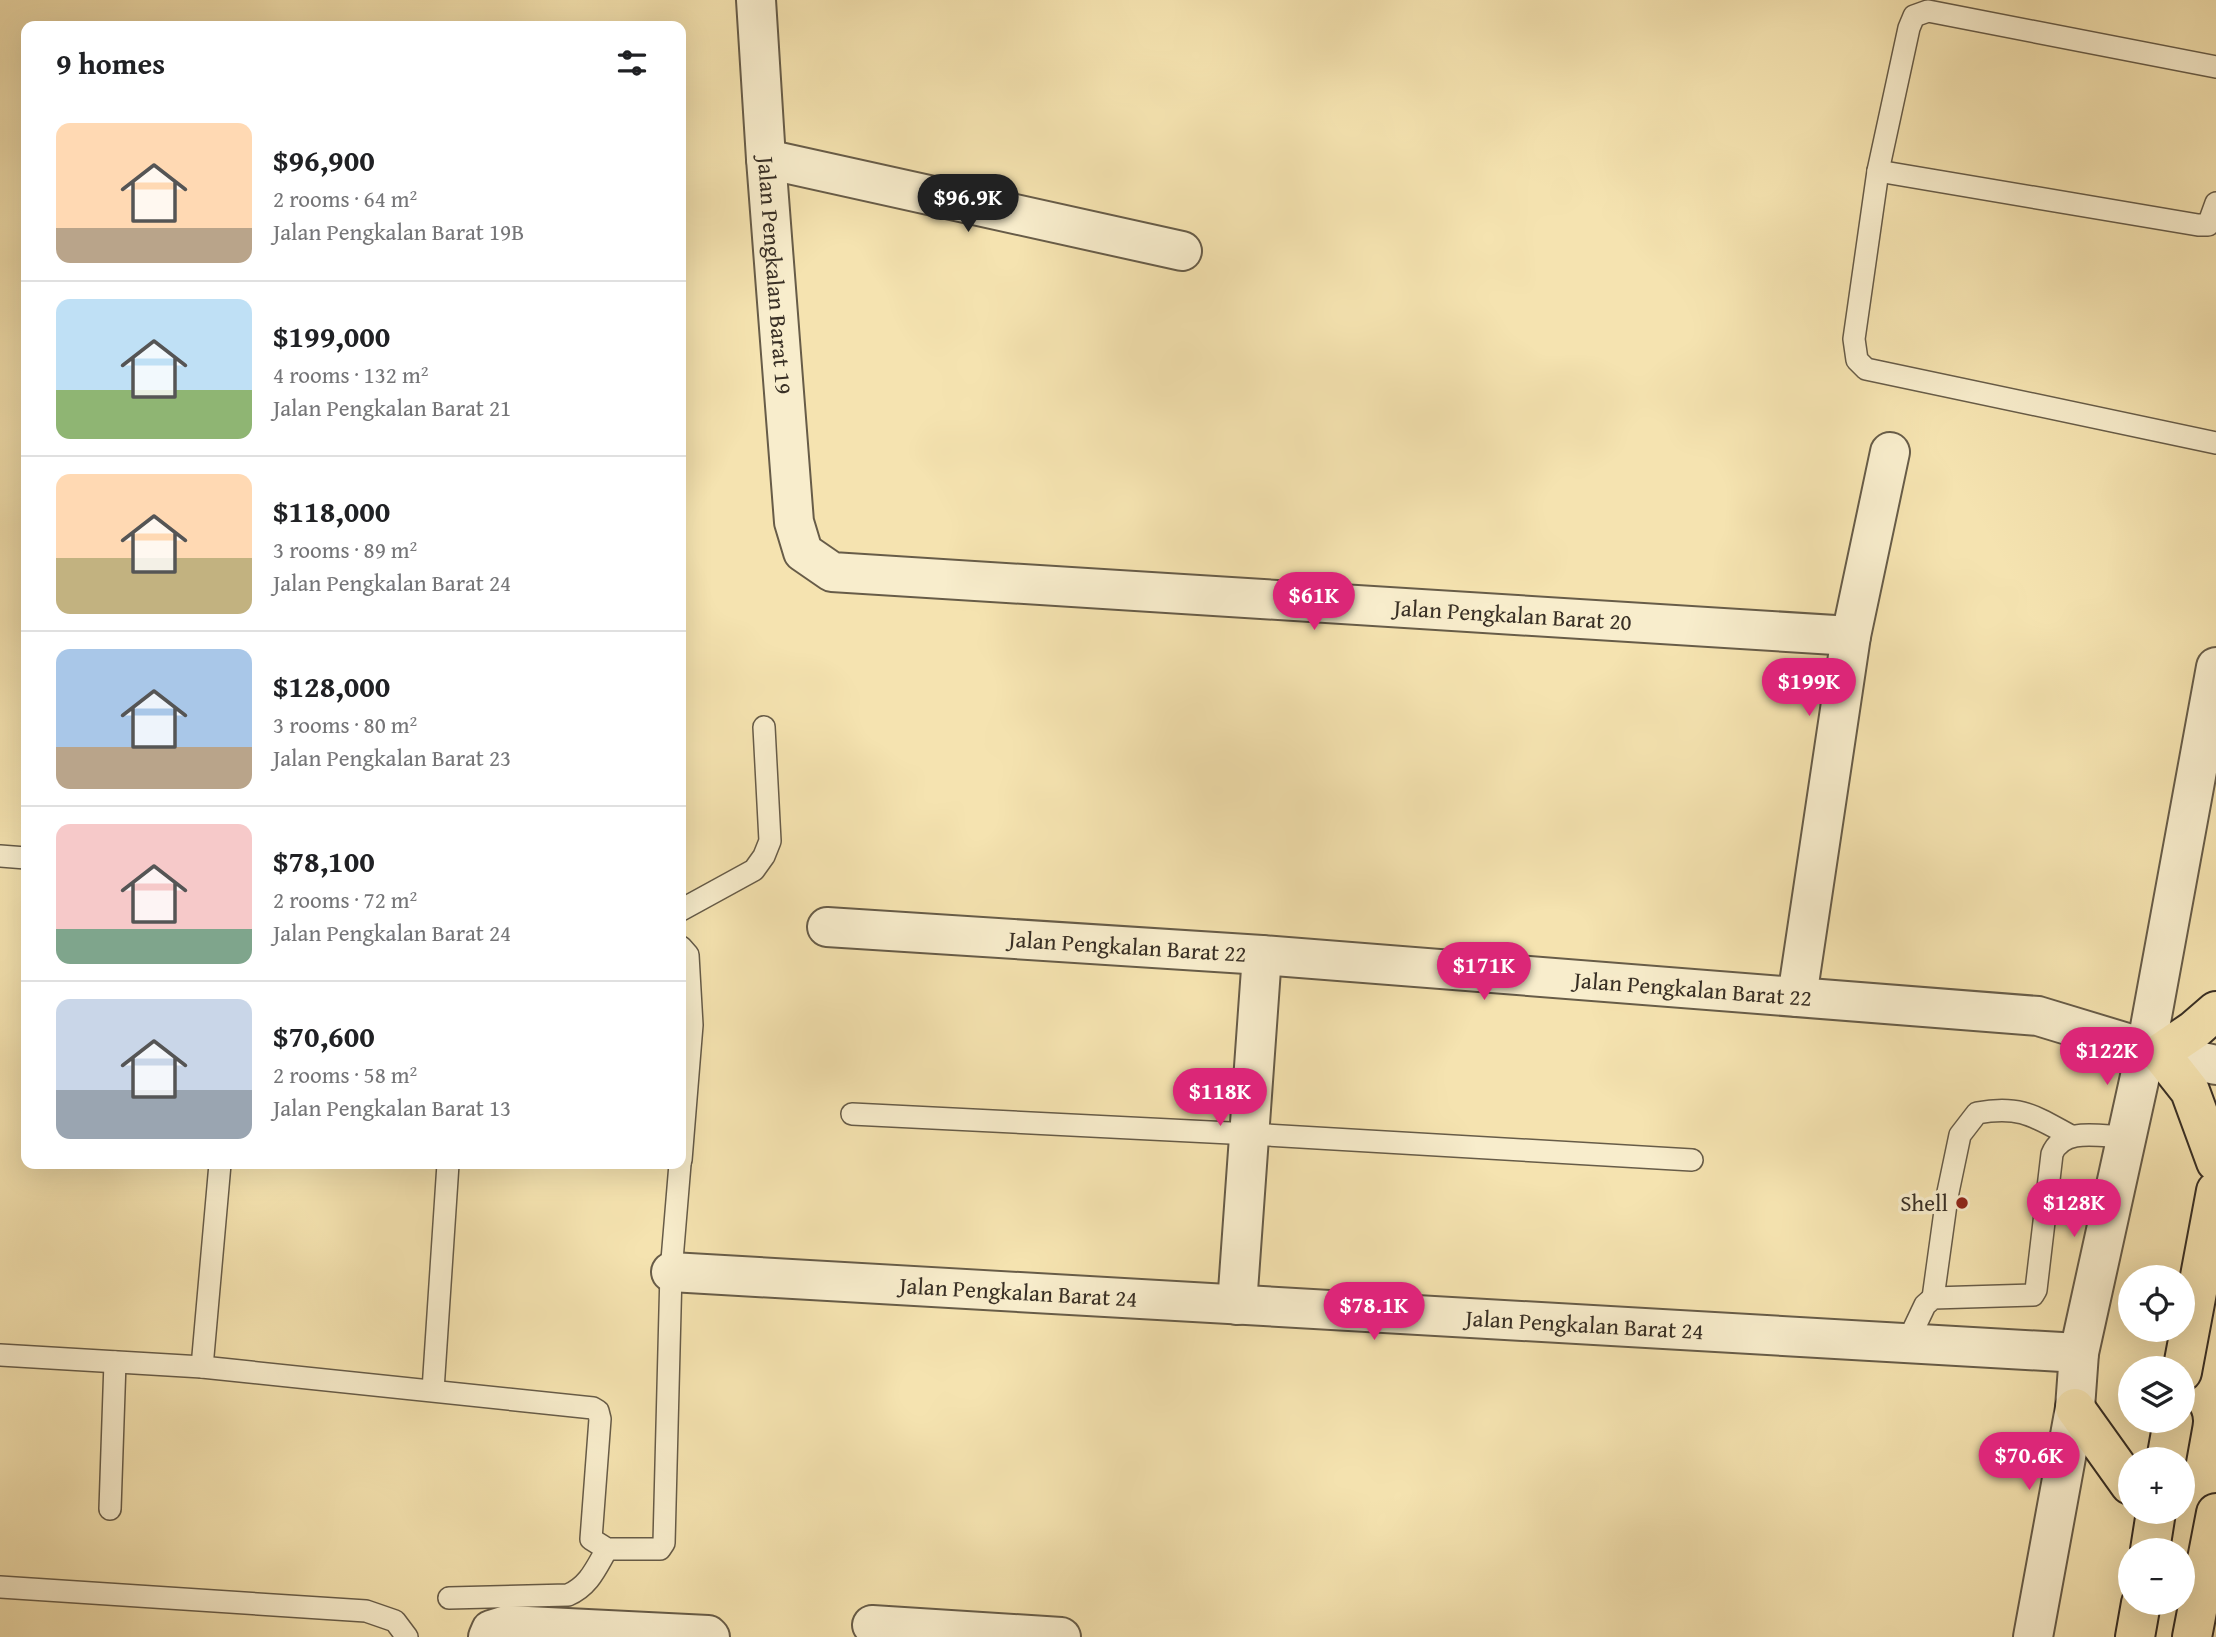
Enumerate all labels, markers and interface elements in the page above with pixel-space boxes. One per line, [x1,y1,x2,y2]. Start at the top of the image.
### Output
text: 9 homes [56,41,165,85]
icon: filters [613,44,651,82]
text: $96,900 [273,138,375,182]
icon: home [112,151,196,235]
street label: Jalan Pengkalan Barat 19 [750,152,801,395]
pin: $96.9K [911,174,1025,234]
text: $96.9K [934,180,1002,213]
text: 2 rooms · 64 m² [273,182,417,215]
text: Jalan Pengkalan Barat 19B [273,215,524,248]
text: $199,000 [273,314,390,358]
icon: home [112,327,196,411]
text: 4 rooms · 132 m² [273,358,428,391]
text: Jalan Pengkalan Barat 21 [273,391,511,424]
text: $118,000 [273,489,390,533]
icon: home [112,502,196,586]
text: 3 rooms · 89 m² [273,533,417,566]
text: Jalan Pengkalan Barat 24 [273,566,511,599]
pin: $61K [1273,572,1355,632]
text: $61K [1289,578,1339,611]
street label: Jalan Pengkalan Barat 20 [1390,590,1633,638]
pin: $199K [1760,658,1858,718]
text: $128,000 [273,664,390,708]
text: $199K [1778,664,1840,697]
icon: home [112,677,196,761]
text: 3 rooms · 80 m² [273,708,417,741]
text: Jalan Pengkalan Barat 23 [273,741,511,774]
text: $78,100 [273,839,375,883]
icon: home [112,852,196,936]
text: 2 rooms · 72 m² [273,883,417,916]
text: Jalan Pengkalan Barat 24 [273,916,511,949]
street label: Jalan Pengkalan Barat 22 [1004,922,1247,970]
pin: $171K [1435,942,1533,1002]
text: $171K [1453,948,1515,981]
street label: Jalan Pengkalan Barat 22 [1570,962,1813,1014]
text: $70,600 [273,1014,375,1058]
icon: home [112,1027,196,1111]
pin: $122K [2058,1028,2156,1087]
text: $122K [2076,1033,2138,1066]
text: 2 rooms · 58 m² [273,1058,417,1091]
pin: $118K [1171,1068,1269,1128]
text: $118K [1189,1074,1251,1107]
text: Jalan Pengkalan Barat 13 [273,1091,511,1124]
pin: $128K [2025,1180,2123,1239]
text: $128K [2043,1185,2105,1218]
place label: Shell [1900,1186,1948,1219]
marker: Shell [1954,1195,1970,1211]
map controls [2118,1265,2195,1615]
button: locate [2118,1265,2195,1342]
street label: Jalan Pengkalan Barat 24 [896,1268,1138,1315]
pin: $78.1K [1317,1282,1431,1342]
text: $78.1K [1340,1288,1408,1321]
street label: Jalan Pengkalan Barat 24 [1462,1301,1704,1347]
button: layers [2118,1356,2195,1433]
pin: $70.6K [1972,1432,2086,1492]
text: $70.6K [1995,1438,2063,1471]
button: + [2118,1447,2195,1524]
button: − [2118,1538,2195,1615]

